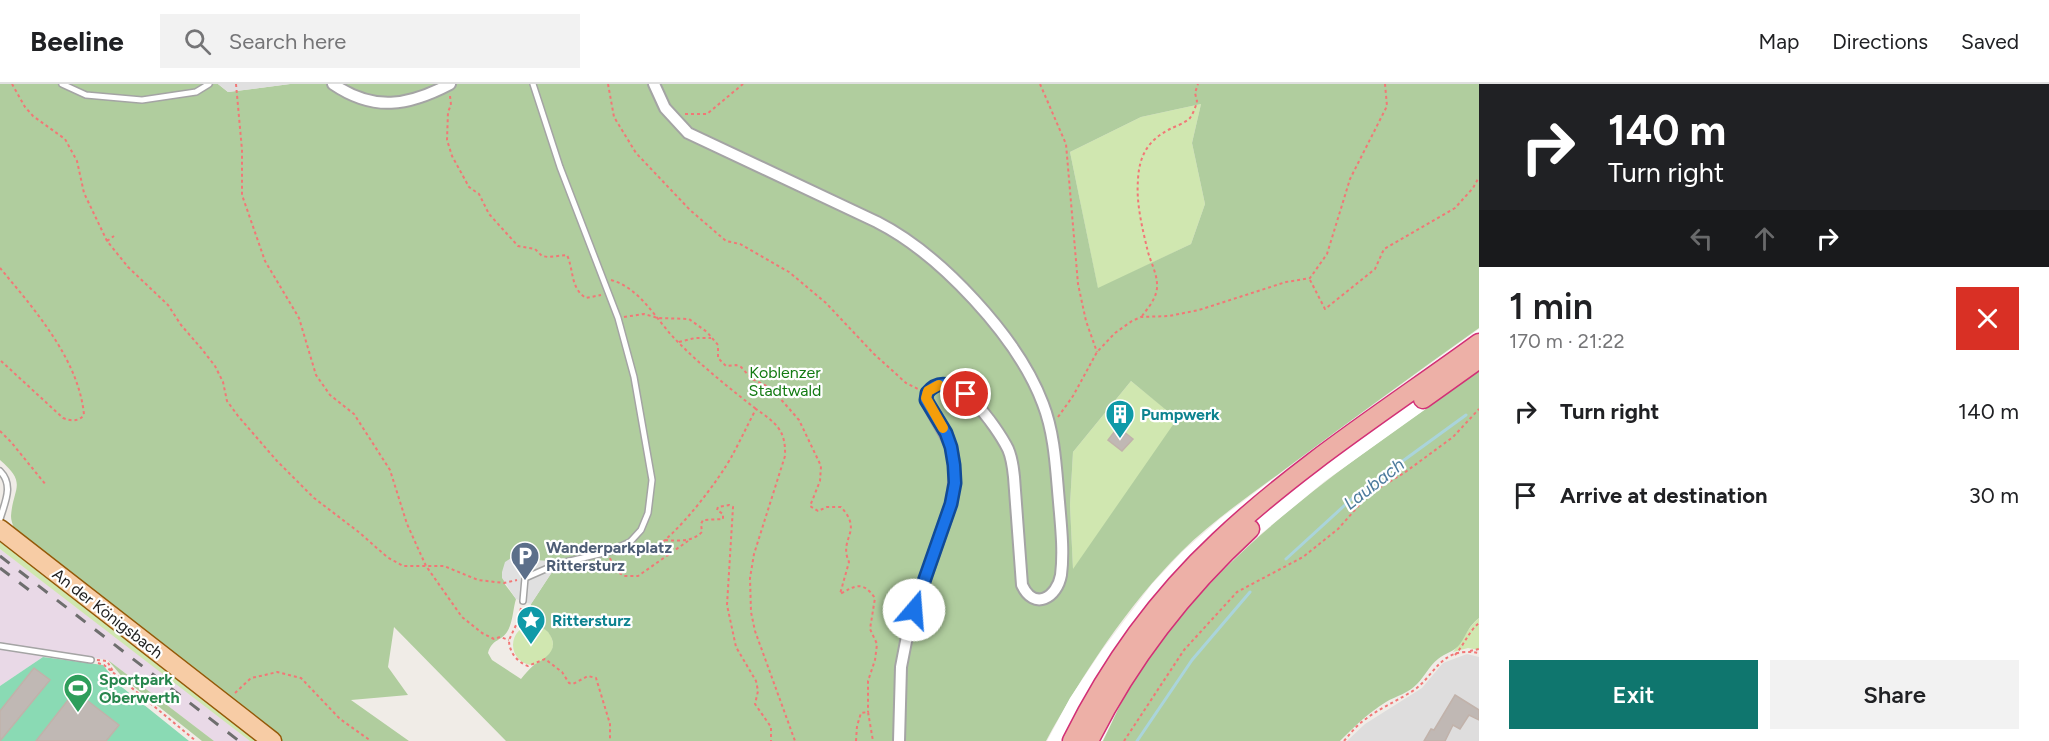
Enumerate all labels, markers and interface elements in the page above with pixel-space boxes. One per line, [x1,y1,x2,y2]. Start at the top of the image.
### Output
search box [160,14,580,68]
text: Beeline [30,24,124,58]
icon: search [181,25,214,58]
text: Search here [229,28,346,55]
text: Map [1758,29,1799,54]
text: Directions [1832,29,1928,54]
text: Saved [1961,29,2019,54]
text: 140 m [1608,105,1726,156]
icon: right [1509,108,1587,186]
text: Turn right [1608,156,1724,189]
icon: left [1685,222,1718,255]
icon: ahead [1748,222,1781,255]
icon: right [1811,222,1844,255]
text: 1 min [1509,285,1593,328]
button: close [1956,287,2019,350]
text: 170 m · 21:22 [1509,329,1625,353]
park label: Koblenzer Stadtwald [749,363,821,400]
pin [940,368,991,419]
icon: arrive [949,377,982,410]
icon: right [1509,395,1542,428]
building icon: Pumpwerk [1104,398,1136,440]
text: Turn right [1560,398,1659,425]
text: 140 m [1958,398,2019,425]
place label: Pumpwerk [1141,405,1220,424]
water label: Laubach [1339,453,1409,515]
icon: arrive [1509,479,1542,512]
text: Arrive at destination [1560,482,1768,509]
text: 30 m [1969,482,2019,509]
place label: Wanderparkplatz Rittersturz [546,538,672,575]
parking icon: Wanderparkplatz Rittersturz [509,540,541,582]
street label: An der Königsbach [49,564,167,662]
position arrow [882,578,946,642]
place icon: Rittersturz [515,604,547,646]
place label: Rittersturz [552,611,631,630]
button: Exit [1509,660,1758,729]
button: Share [1770,660,2019,729]
place label: Sportpark Oberwerth [99,670,180,707]
sports icon: Sportpark Oberwerth [62,672,94,714]

